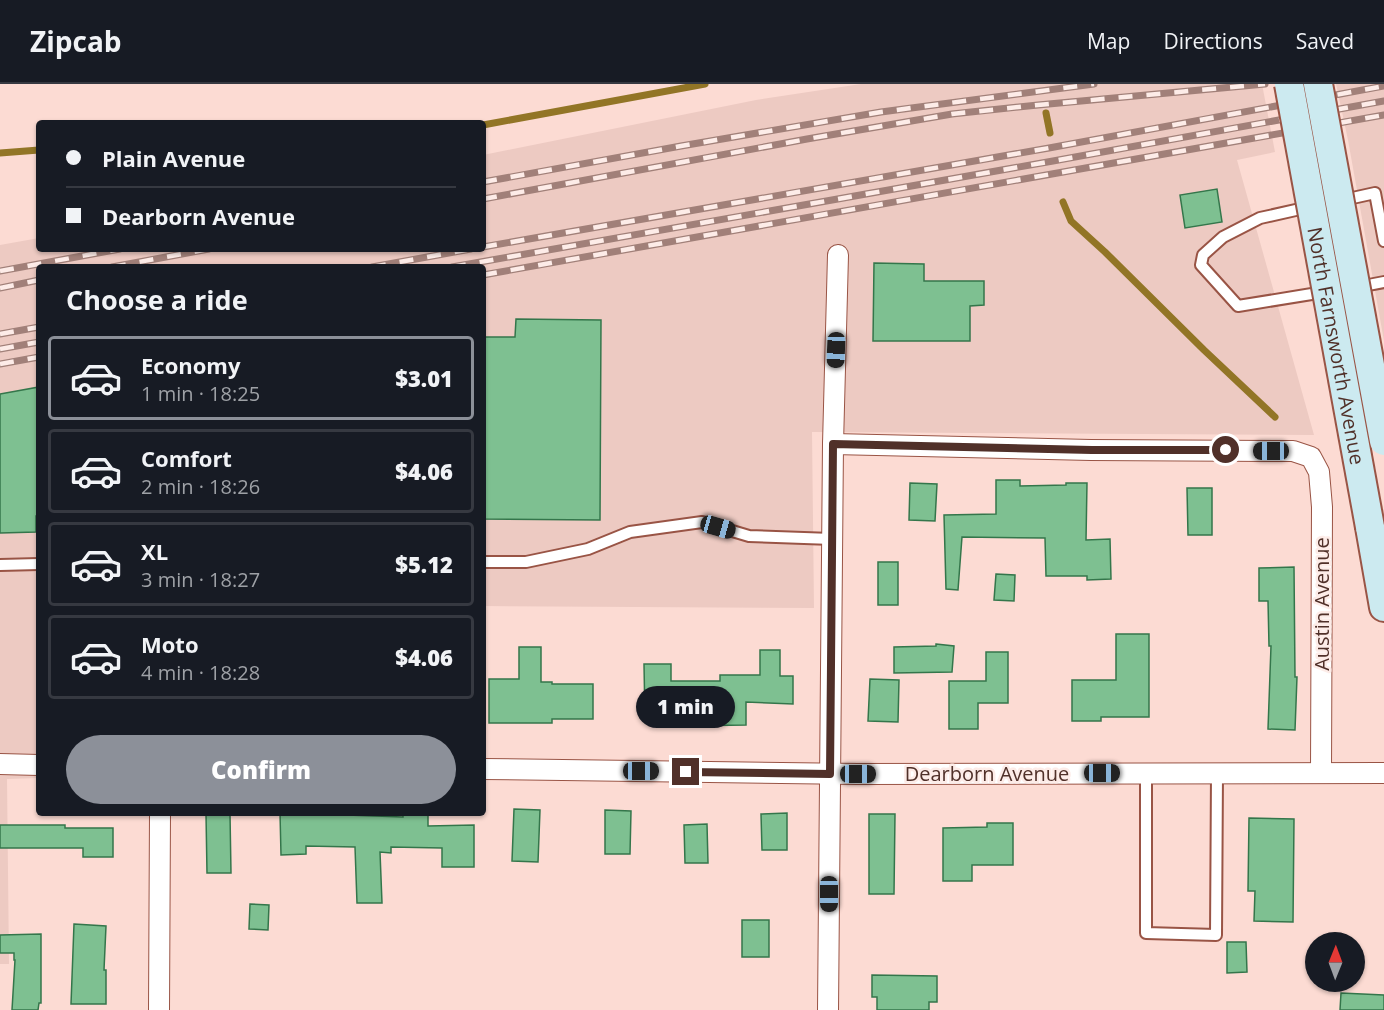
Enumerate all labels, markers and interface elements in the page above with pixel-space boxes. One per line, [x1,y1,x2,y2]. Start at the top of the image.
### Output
text: Zipcab [30,22,122,60]
text: Map [1087,27,1130,55]
text: Directions [1163,27,1263,55]
text: Saved [1296,27,1354,55]
text: Plain Avenue [102,143,245,173]
text: Dearborn Avenue [102,201,295,231]
street label: North Farnsworth Avenue [1302,225,1372,467]
text: Choose a ride [66,281,248,318]
car [826,332,846,368]
text: Economy [141,350,240,380]
icon: car [69,351,123,405]
text: $3.01 [395,363,453,393]
text: 1 min · 18:25 [141,380,260,407]
route start [1212,436,1239,463]
car [1253,442,1289,460]
text: Comfort [141,443,232,473]
icon: car [69,444,123,498]
text: $4.06 [395,456,453,486]
text: 2 min · 18:26 [141,473,260,500]
car [698,513,738,541]
text: XL [141,536,168,566]
icon: car [69,537,123,591]
street label: Austin Avenue [1308,537,1335,671]
text: $5.12 [395,549,453,579]
text: 3 min · 18:27 [141,566,260,593]
text: Moto [141,629,199,659]
icon: car [69,630,123,684]
text: $4.06 [395,642,453,672]
text: 4 min · 18:28 [141,659,260,686]
callout: 1 min [636,685,736,727]
text: 1 min [657,693,714,720]
button: Confirm [66,735,456,804]
route end [672,758,699,785]
street label: Dearborn Avenue [905,760,1069,787]
car [623,762,659,780]
car [1084,764,1120,782]
car [840,765,876,783]
car [820,876,838,912]
north arrow [1305,932,1365,992]
map controls [1305,932,1365,992]

